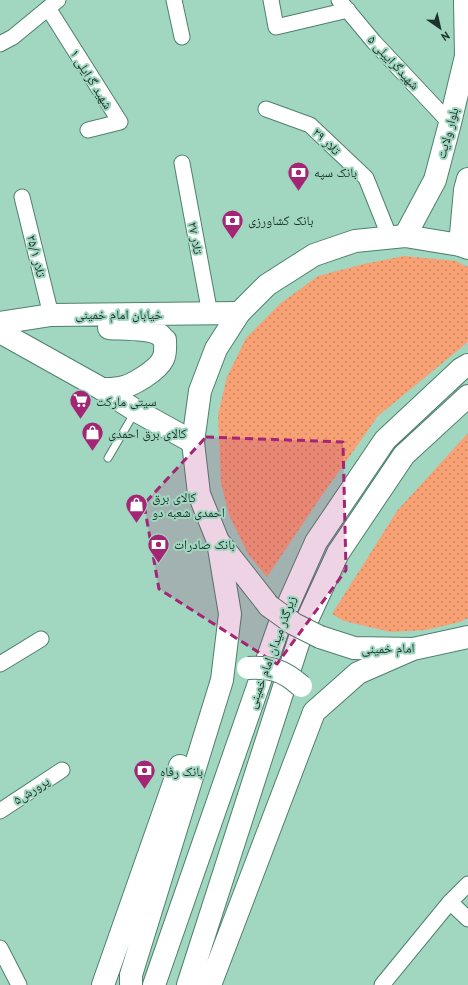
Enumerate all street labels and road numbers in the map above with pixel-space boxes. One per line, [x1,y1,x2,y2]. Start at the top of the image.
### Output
street label: شهیدگراییلی ۵ [364,31,423,93]
street label: شهید گرایلی ۱ [66,46,117,112]
street label: بلوار ولایت [433,106,462,161]
street label: تلار ۲۹ [309,124,344,159]
street label: تلار ۲۷ [184,221,207,256]
street label: تلار ۲۵/۱ [23,233,50,279]
street label: خیابان امام خمینی [75,306,163,323]
street label: زیرگذر میدان امام خمینی [243,593,300,711]
street label: امام خمینی [361,640,415,657]
street label: پرورش۵ [10,772,53,808]

